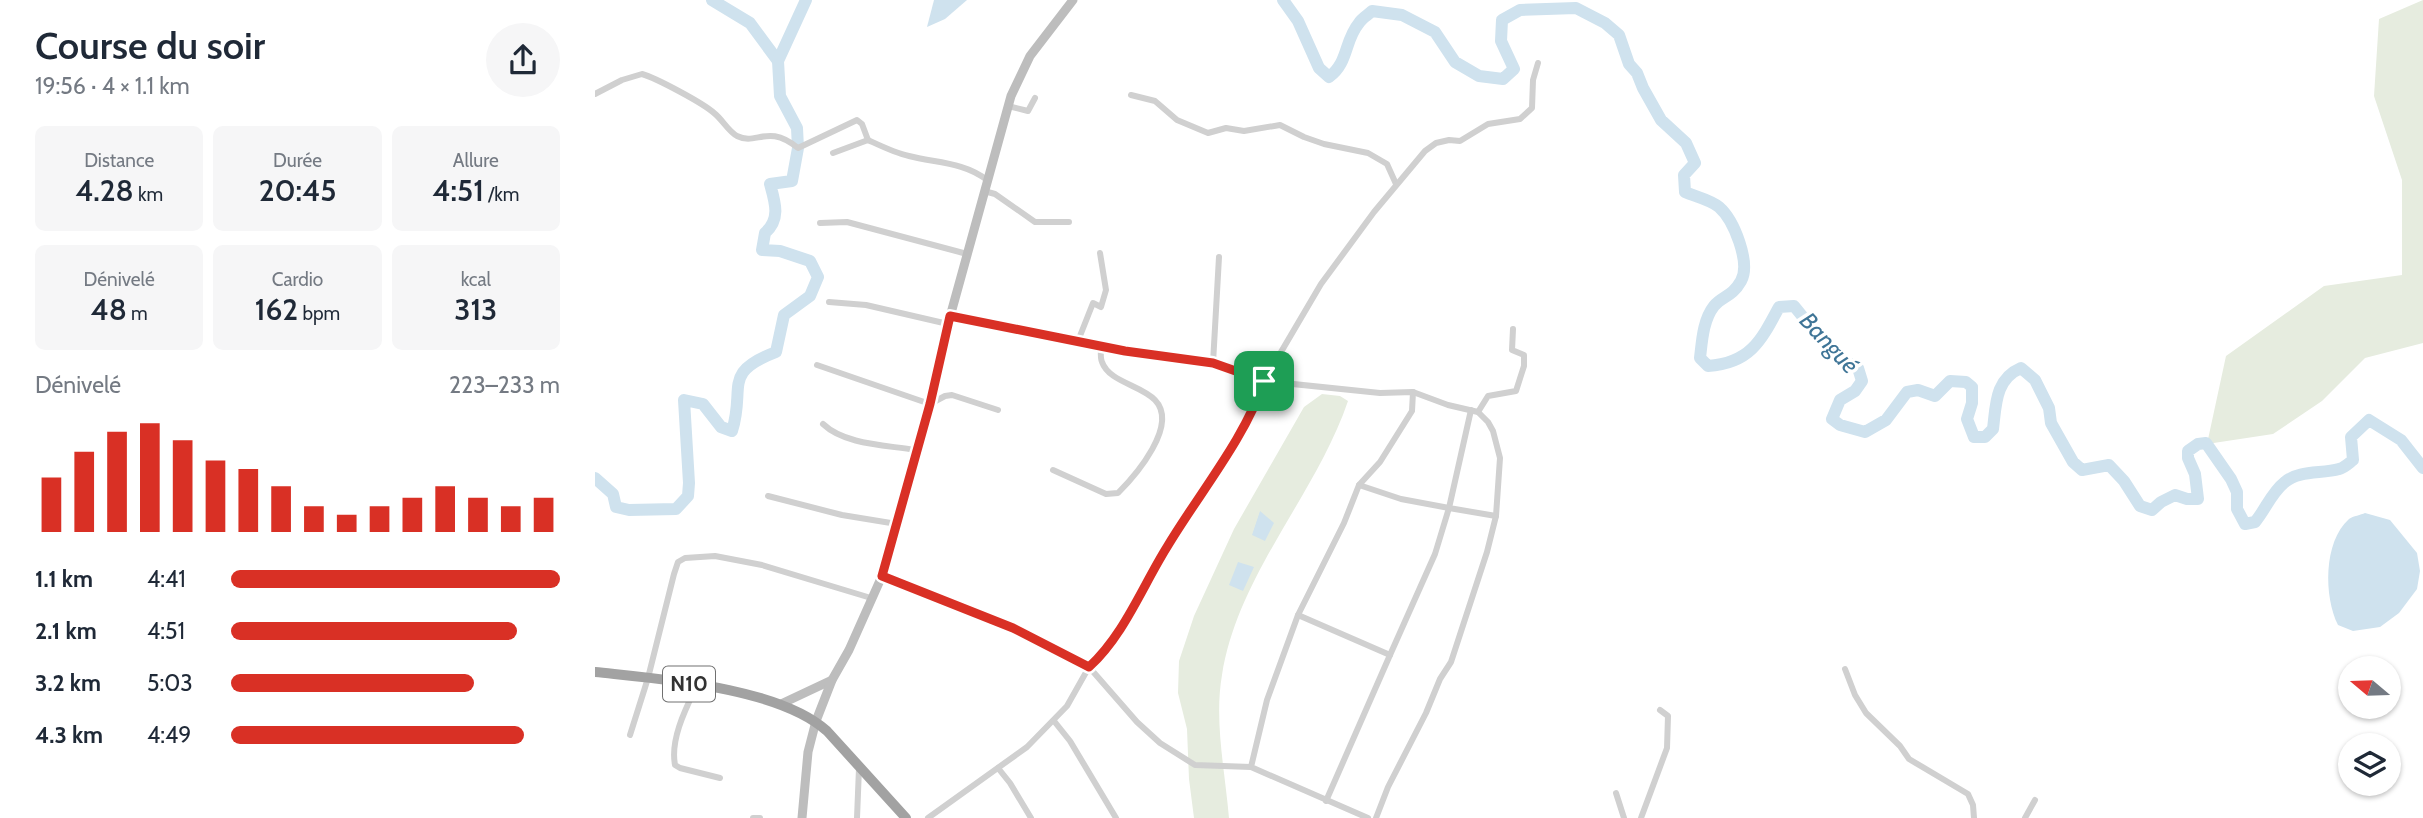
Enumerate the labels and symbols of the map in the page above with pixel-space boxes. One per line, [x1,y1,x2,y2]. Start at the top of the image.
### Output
water label: Bangué [1794,306,1865,379]
pin [1234,351,1294,411]
north arrow [2338,656,2401,719]
road number: N10 [663,666,715,702]

